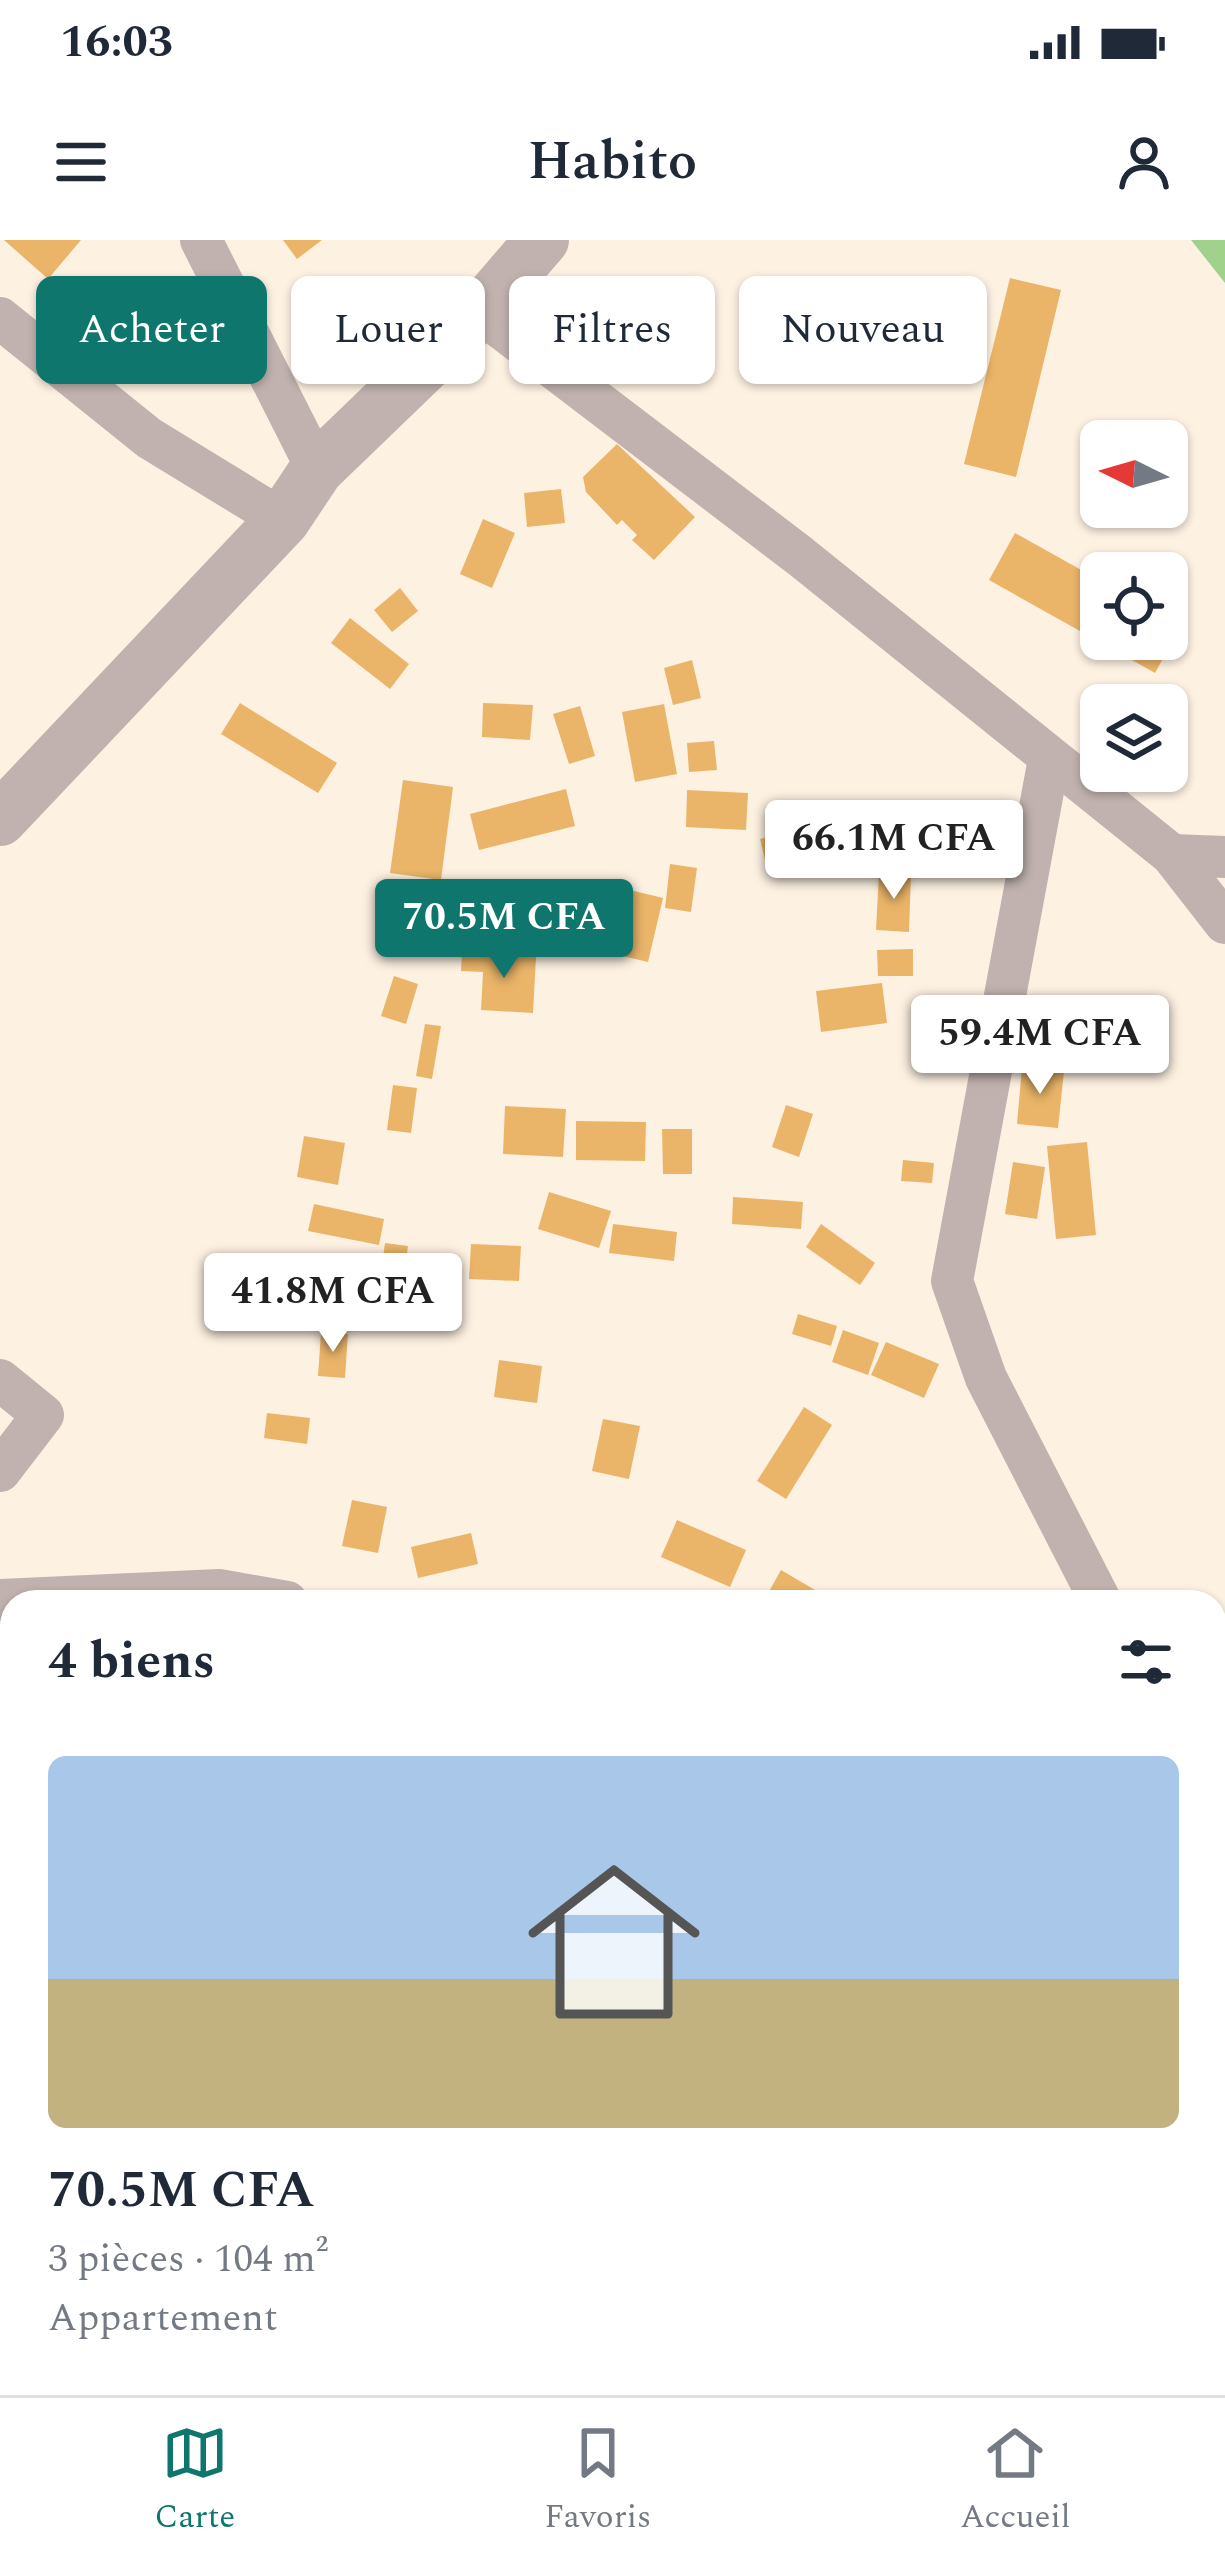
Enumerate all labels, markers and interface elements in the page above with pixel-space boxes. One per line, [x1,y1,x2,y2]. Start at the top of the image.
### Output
text: 16:03 [60,8,173,77]
text: Habito [528,121,697,203]
icon: menu [48,129,114,195]
icon: person [1111,129,1177,195]
chip: Acheter [36,276,267,384]
chip: Louer [291,276,485,384]
chip: Filtres [509,276,715,384]
chip: Nouveau [739,276,987,384]
north arrow [1080,420,1188,528]
map controls [1080,420,1188,792]
button: locate [1080,552,1188,660]
button: layers [1080,684,1188,792]
pin: 66.1M CFA [757,800,1031,902]
text: 66.1M CFA [792,809,996,868]
pin: 70.5M CFA [367,879,641,981]
text: 70.5M CFA [402,888,606,947]
pin: 59.4M CFA [903,995,1177,1097]
text: 59.4M CFA [938,1004,1142,1063]
pin: 41.8M CFA [196,1253,470,1355]
text: 41.8M CFA [231,1262,435,1321]
text: 4 biens [48,1623,215,1701]
icon: filters [1113,1629,1179,1695]
icon: home [506,1834,722,2050]
text: 70.5M CFA [48,2152,315,2230]
text: 3 pièces · 104 m² [48,2230,328,2289]
text: Appartement [48,2289,278,2348]
tab: Carte [154,2420,235,2542]
tab: Favoris [544,2420,651,2542]
tab: Accueil [960,2420,1071,2542]

